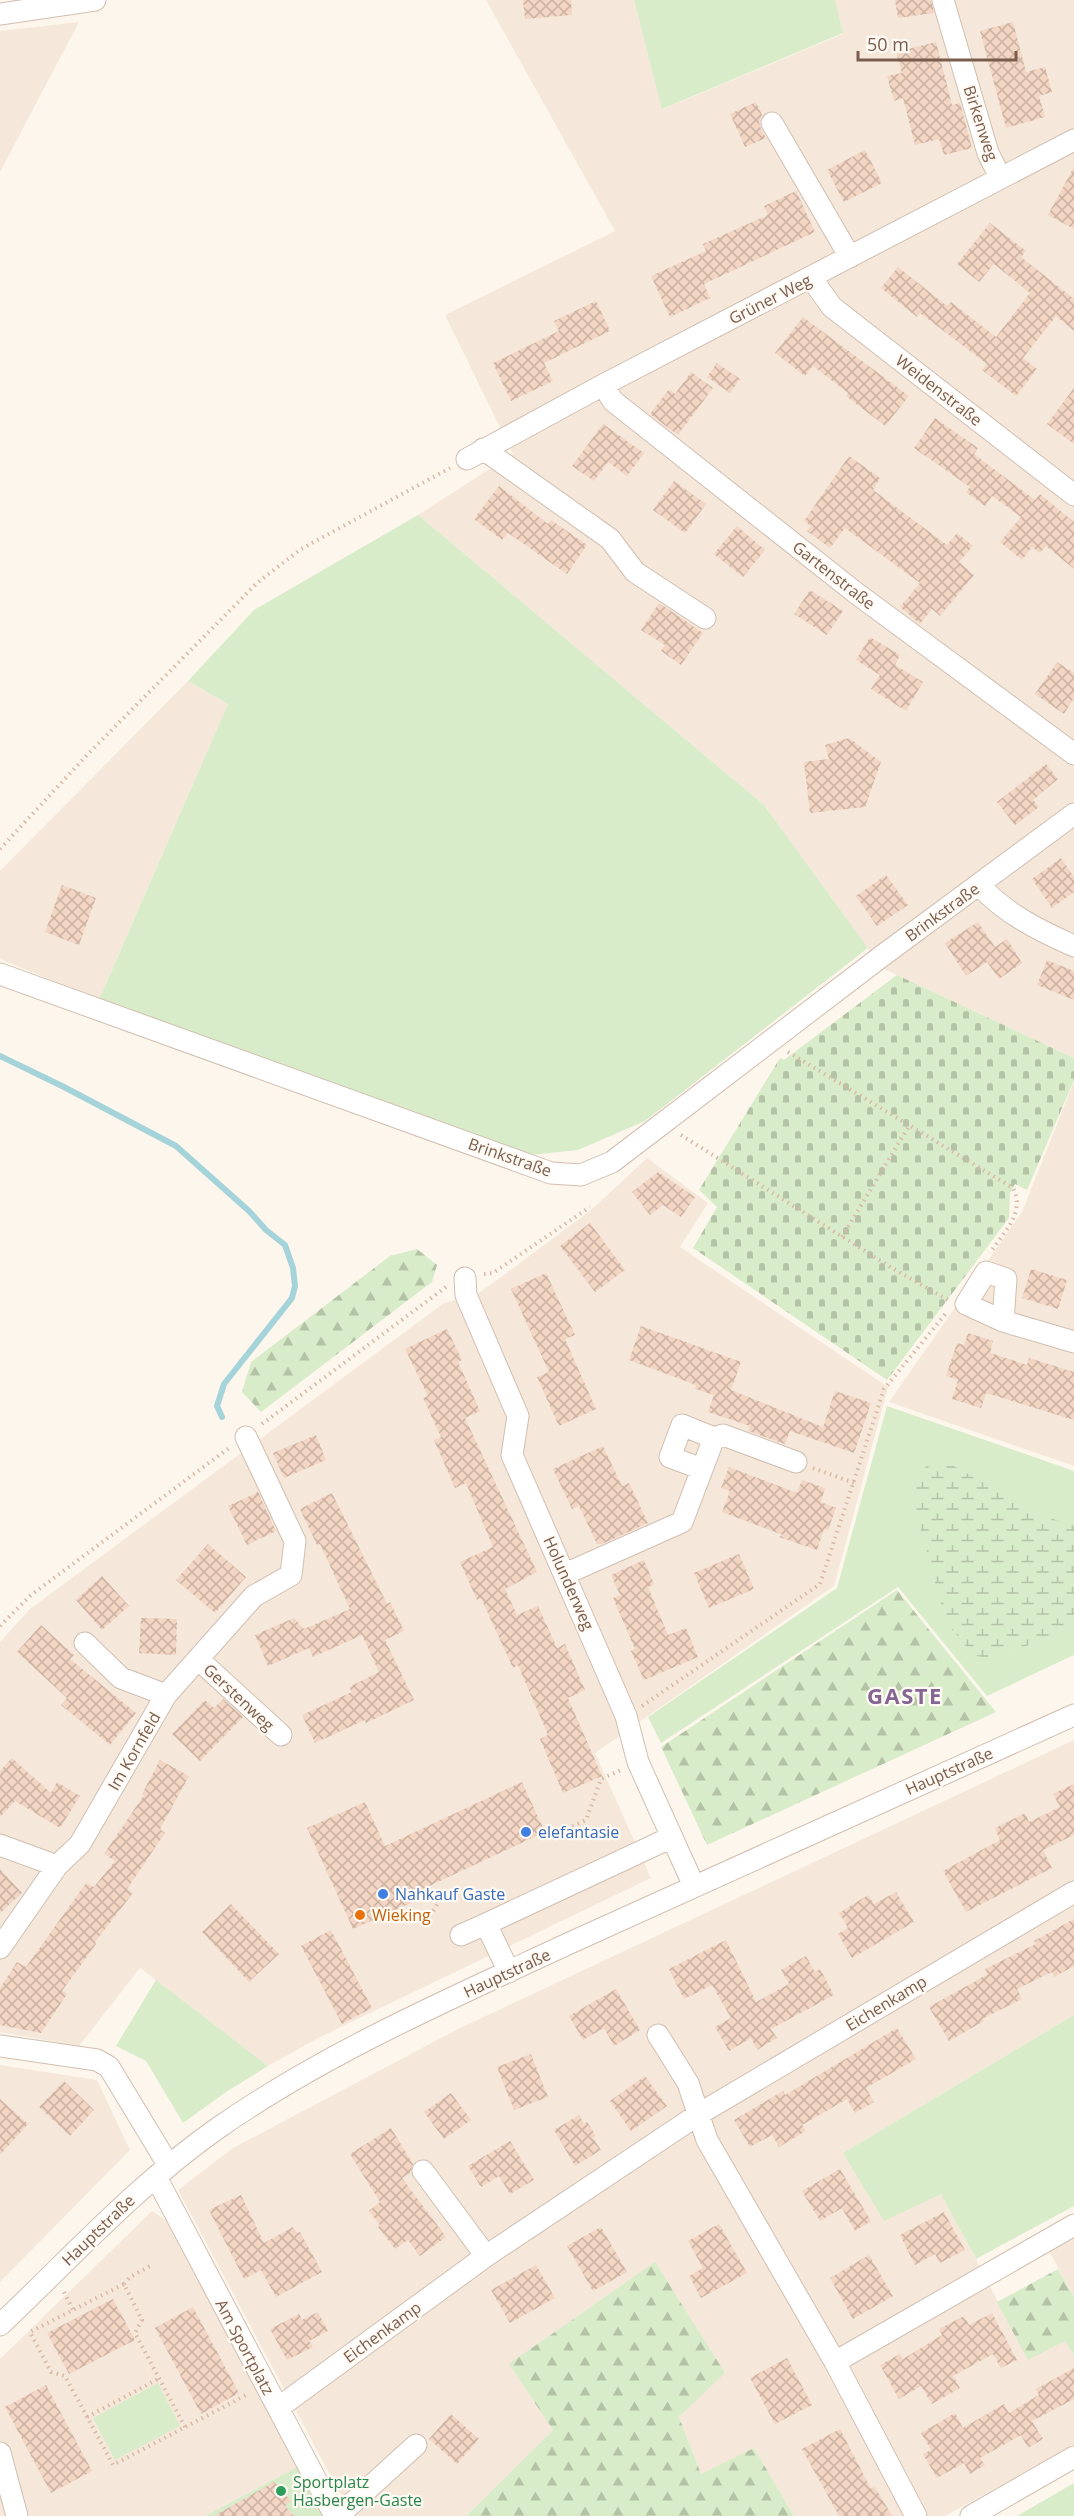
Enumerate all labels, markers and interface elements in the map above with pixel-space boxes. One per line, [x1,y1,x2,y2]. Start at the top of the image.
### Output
scale bar [858,24,1016,62]
text: 50 m [867,32,909,56]
street label: Birkenweg [958,82,1004,164]
street label: Grüner Weg [725,269,815,329]
street label: Weidenstraße [891,349,987,431]
street label: Gartenstraße [788,536,880,614]
street label: Brinkstraße [900,878,984,946]
street label: Brinkstraße [465,1132,555,1182]
street label: Holunderweg [539,1533,600,1634]
street label: Gerstenweg [199,1658,279,1736]
district label: GASTE [867,1680,943,1710]
street label: Im Kornfeld [103,1708,165,1794]
street label: Hauptstraße [902,1742,996,1800]
place label: elefantasie [538,1821,619,1843]
marker: elefantasie [519,1825,533,1839]
place label: Nahkauf Gaste [395,1883,505,1905]
marker: Nahkauf Gaste [376,1887,390,1901]
place label: Wieking [372,1904,431,1926]
marker: Wieking [353,1908,367,1922]
street label: Hauptstraße [460,1943,554,2003]
street label: Eichenkamp [841,1970,931,2036]
street label: Hauptstraße [57,2190,139,2270]
street label: Am Sportplatz [211,2295,279,2399]
street label: Eichenkamp [339,2296,425,2368]
place label: Sportplatz Hasbergen-Gaste [293,2471,422,2511]
marker: Sportplatz Hasbergen-Gaste [274,2484,288,2498]

